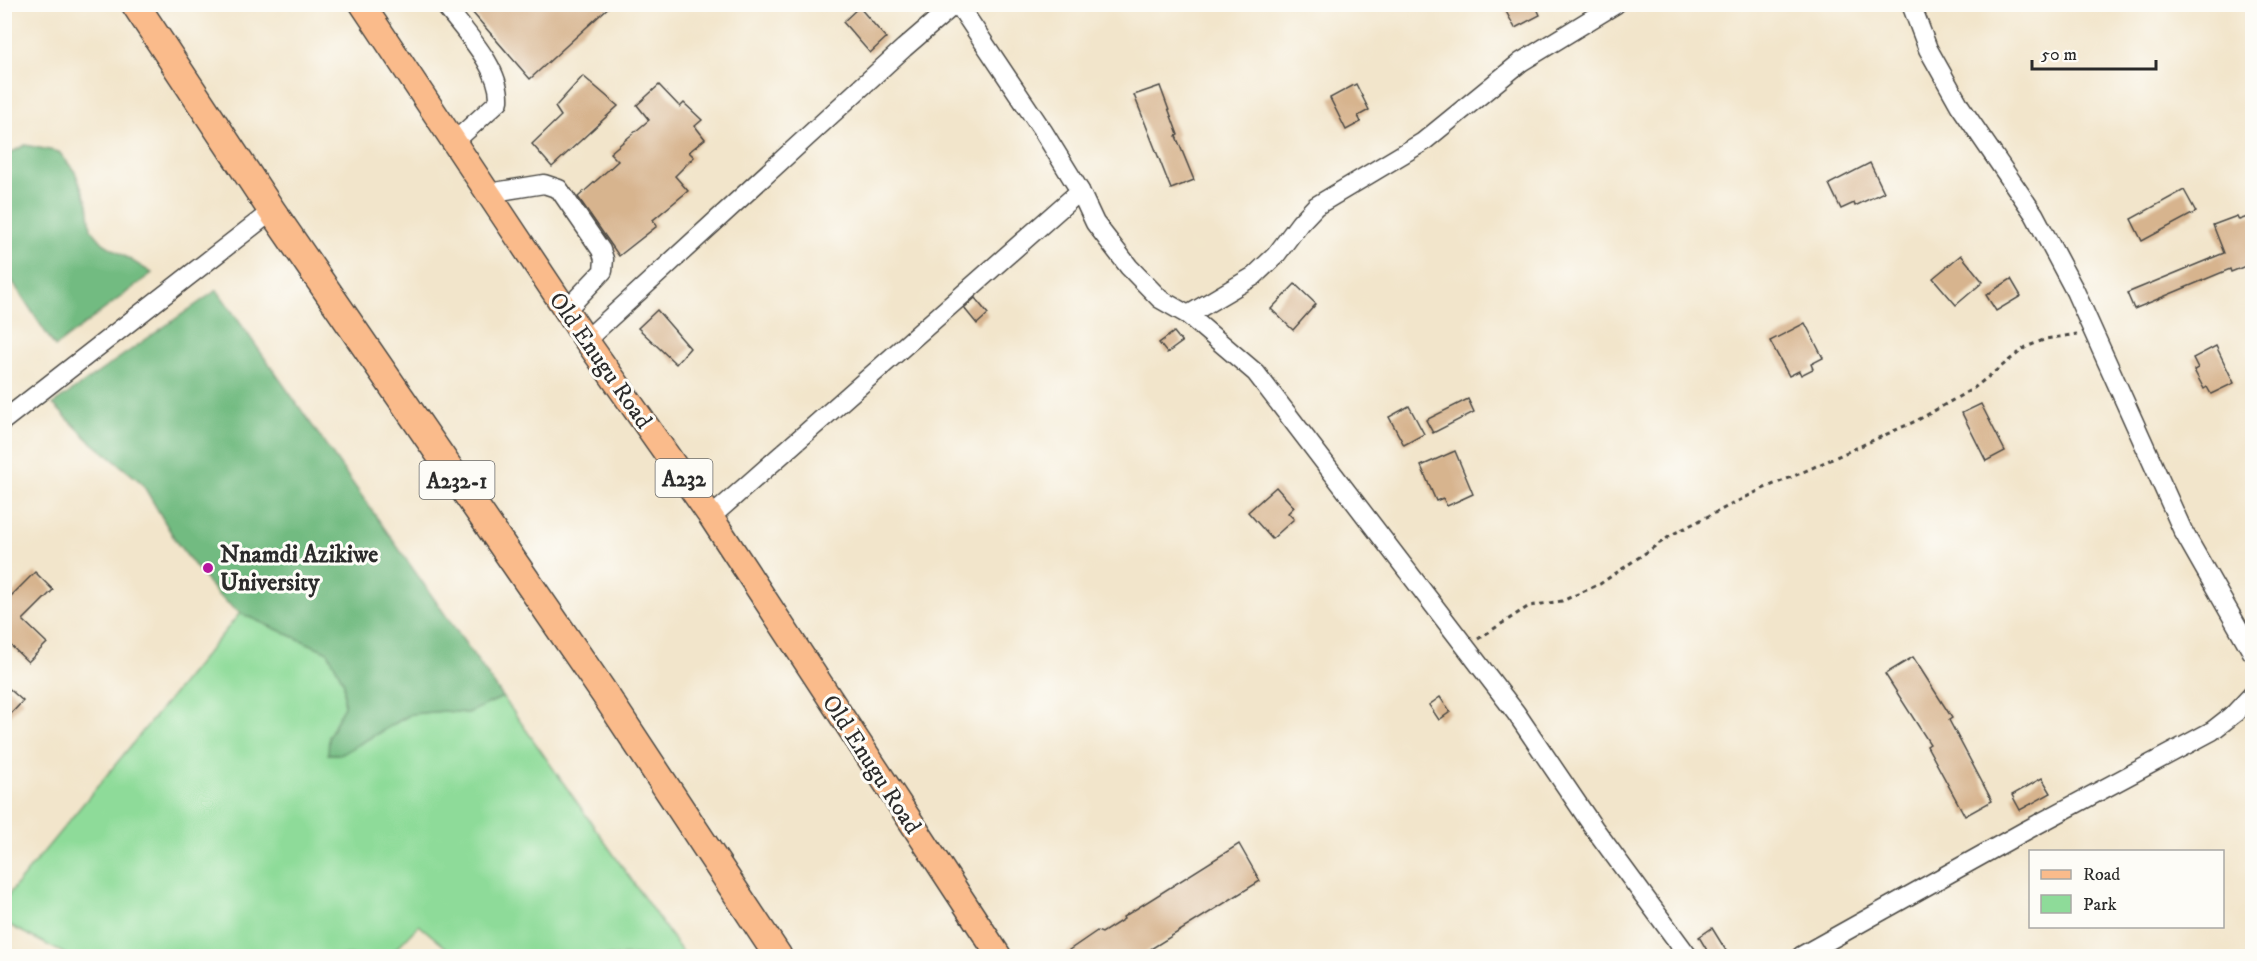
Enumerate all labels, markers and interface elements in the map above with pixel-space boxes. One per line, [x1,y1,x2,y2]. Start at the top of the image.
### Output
scale bar [2032,33,2156,71]
text: 50 m [2041,44,2077,66]
street label: Old Enugu Road [542,286,658,435]
road number: A232 [656,459,712,497]
road number: A232-1 [420,461,494,499]
place label: Nnamdi Azikiwe University [220,540,378,598]
marker: Nnamdi Azikiwe University [201,561,215,575]
street label: Old Enugu Road [815,689,927,840]
legend [2029,850,2224,928]
text: Road [2083,864,2120,886]
text: Park [2083,894,2117,916]

